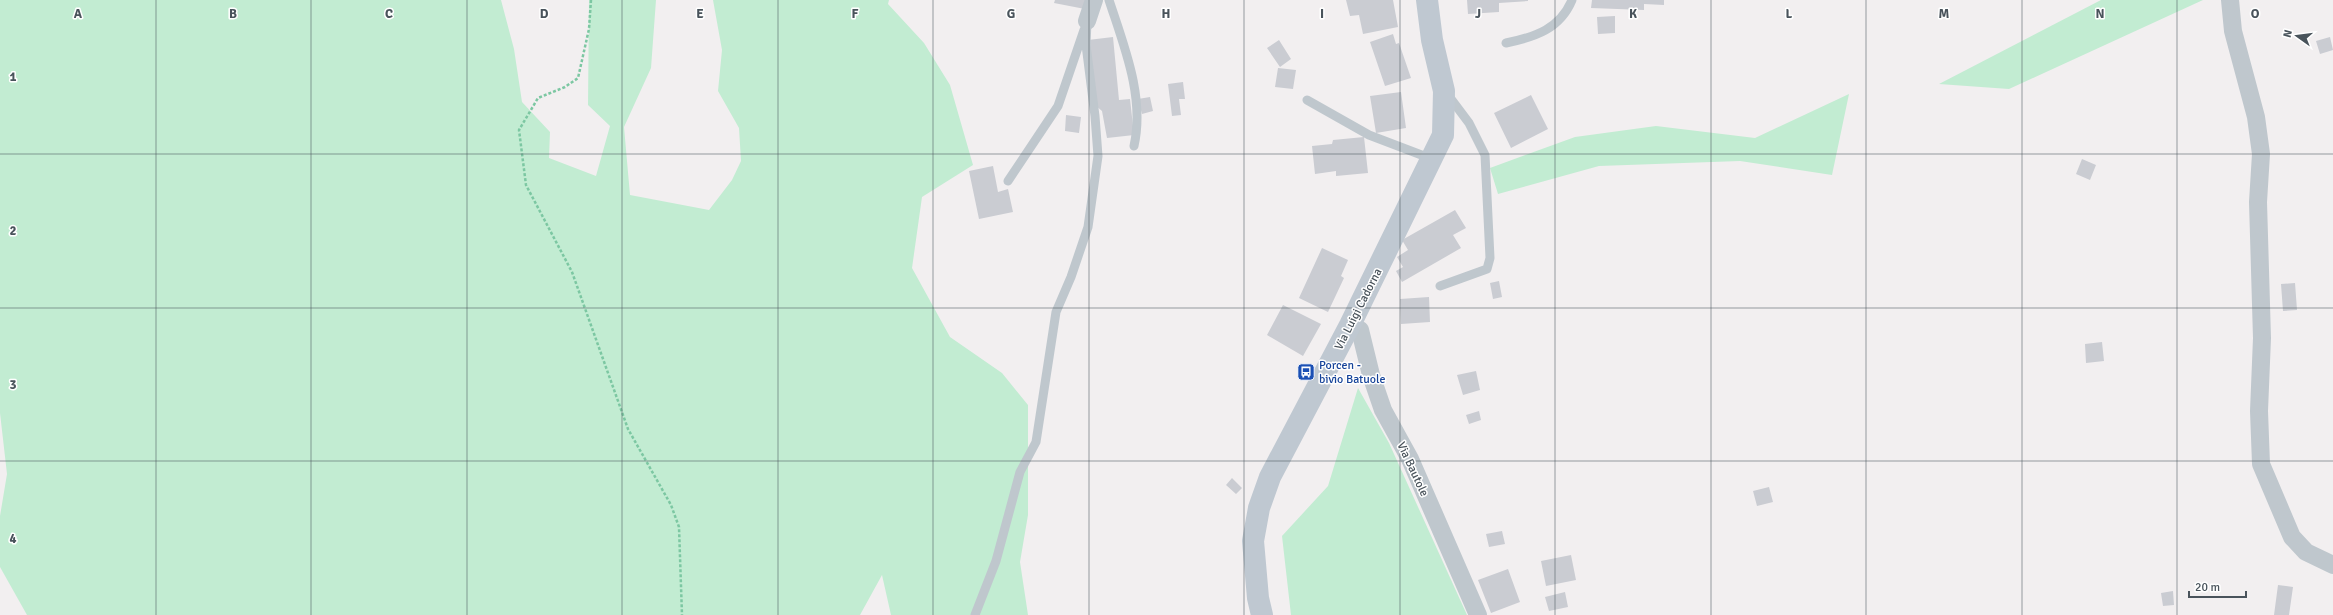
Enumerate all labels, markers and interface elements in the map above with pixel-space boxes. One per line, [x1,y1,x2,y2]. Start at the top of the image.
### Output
text: A [74,6,83,22]
text: B [229,6,237,22]
text: C [385,6,393,22]
text: D [540,6,549,22]
text: E [696,6,704,22]
text: F [852,6,859,22]
text: G [1007,6,1015,22]
text: H [1162,6,1170,22]
text: I [1320,6,1324,22]
text: J [1475,6,1481,22]
text: K [1629,6,1637,22]
text: L [1786,6,1793,22]
text: M [1939,6,1950,22]
text: N [2095,6,2105,22]
text: O [2251,6,2260,22]
north arrow [2277,16,2317,56]
text: N [2281,28,2295,39]
text: 1 [9,69,17,85]
text: 2 [9,223,17,239]
street label: Via Luigi Cadorna [1331,266,1385,353]
place label: Porcen - bivio Batuole [1319,358,1386,387]
bus stop icon: Porcen - bivio Batuole [1296,362,1316,382]
text: 3 [9,377,17,393]
street label: Via Bautole [1393,440,1432,499]
text: 4 [9,531,17,547]
scale bar [2189,573,2246,599]
text: 20 m [2195,580,2220,595]

